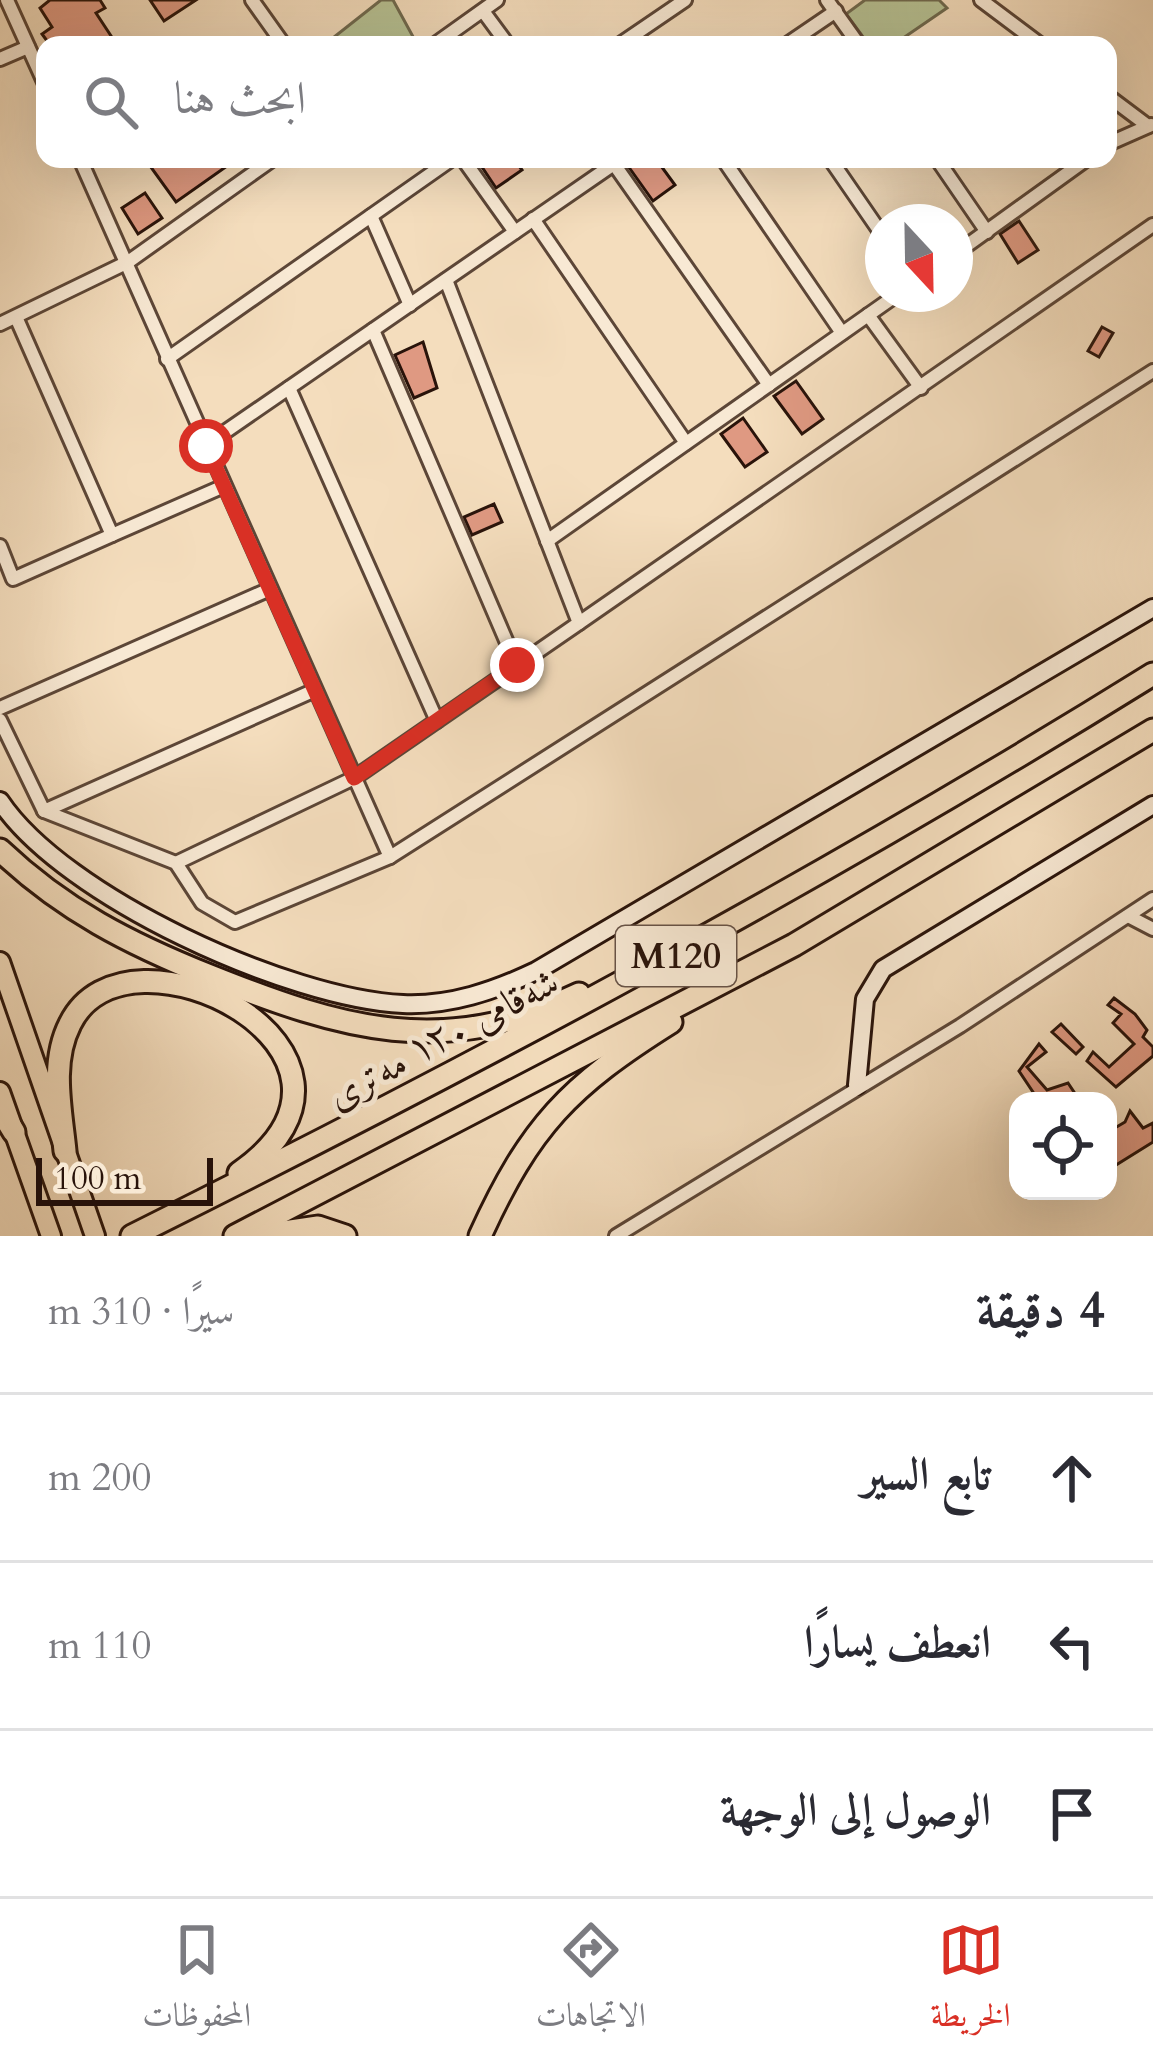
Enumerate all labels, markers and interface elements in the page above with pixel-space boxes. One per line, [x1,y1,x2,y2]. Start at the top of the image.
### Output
search box [36,36,1117,168]
text: ابحث هنا [174,68,306,129]
icon: search [78,69,144,135]
north arrow [865,204,973,312]
route start [179,419,233,473]
route end [490,638,544,692]
road number: M120 [616,926,736,986]
street label: شەقامی ١٢٠ مەتری [318,956,568,1122]
map controls [1009,1092,1117,1200]
button: locate [1009,1092,1117,1200]
scale bar [36,1152,213,1205]
text: 100 m [54,1156,141,1201]
text: 4 دقيقة [976,1276,1105,1346]
text: سيرًا · 310 m [48,1285,234,1338]
text: تابع السير [861,1444,991,1505]
icon: ahead [1039,1445,1105,1511]
text: 200 m [48,1451,151,1504]
text: انعطف يسارًا [804,1612,991,1673]
icon: left [1039,1613,1105,1679]
text: 110 m [48,1619,151,1672]
text: الوصول إلى الوجهة [720,1780,991,1841]
icon: arrive [1039,1781,1105,1847]
tab: المحفوظات [142,1917,251,2047]
tab: الاتجاهات [536,1917,646,2047]
tab: الخريطة [930,1917,1011,2047]

